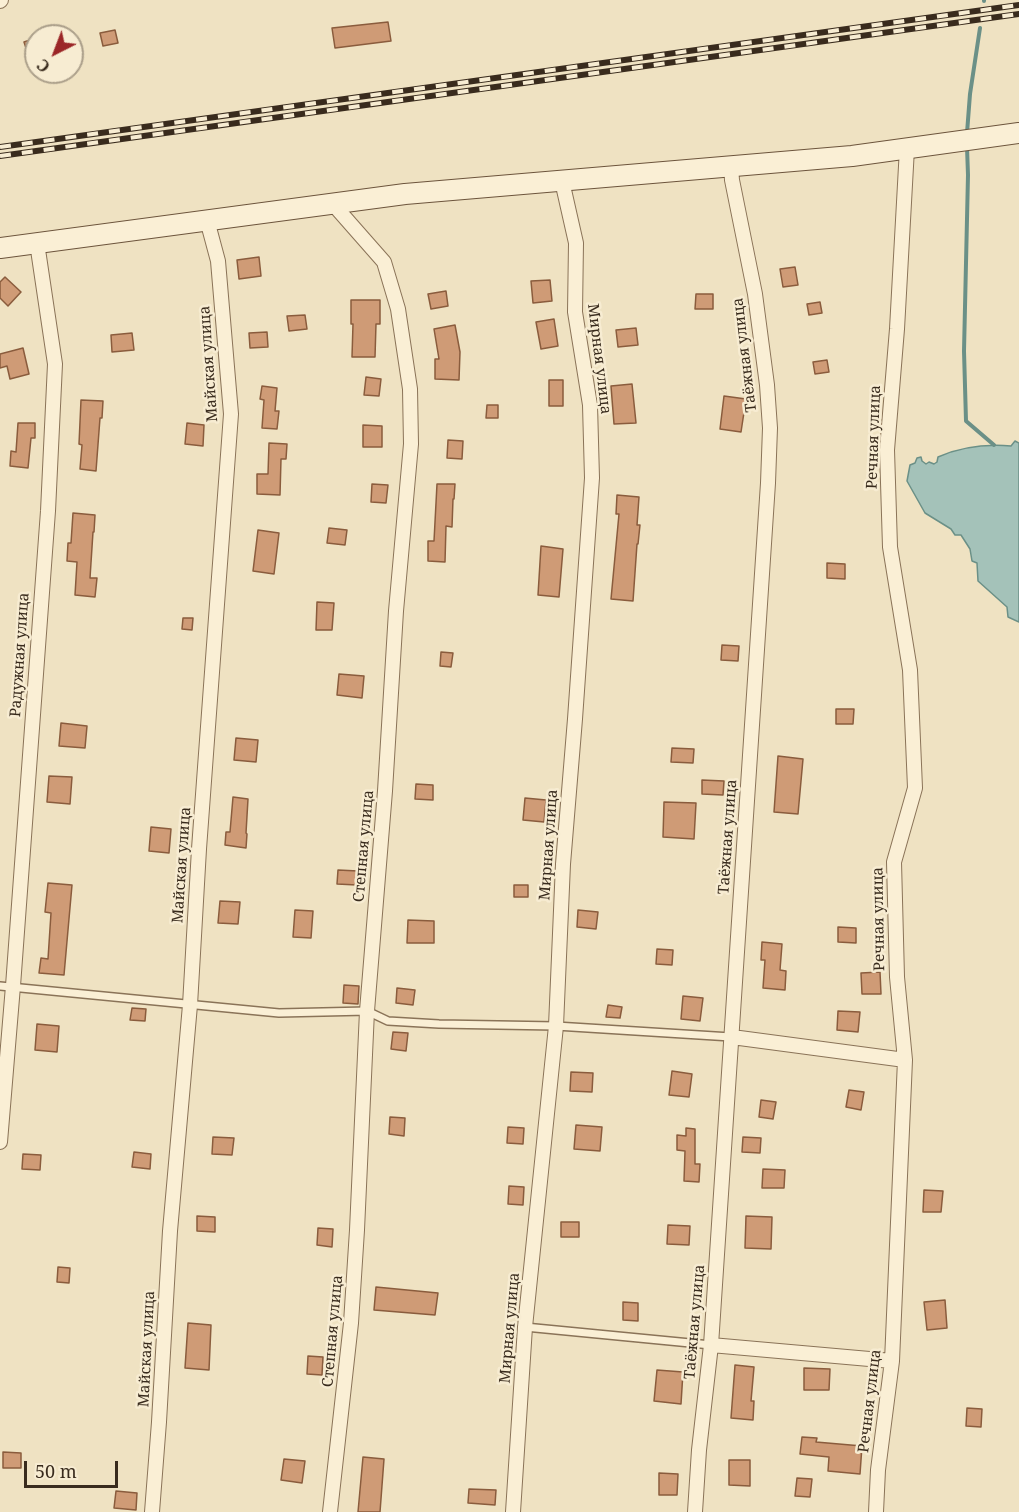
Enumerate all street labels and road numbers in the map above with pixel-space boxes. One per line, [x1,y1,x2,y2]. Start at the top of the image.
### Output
street label: Таёжная улица [729,297,761,413]
street label: Мирная улица [583,303,615,415]
street label: Майская улица [196,305,222,423]
street label: Речная улица [863,385,885,489]
street label: Радужная улица [7,592,33,718]
street label: Таёжная улица [715,779,741,895]
street label: Степная улица [350,789,378,903]
street label: Мирная улица [536,789,562,901]
street label: Майская улица [169,806,195,924]
street label: Речная улица [869,867,889,971]
street label: Таёжная улица [681,1264,709,1380]
street label: Мирная улица [496,1272,524,1384]
street label: Степная улица [319,1274,347,1388]
street label: Майская улица [135,1290,159,1408]
street label: Речная улица [855,1348,885,1454]

